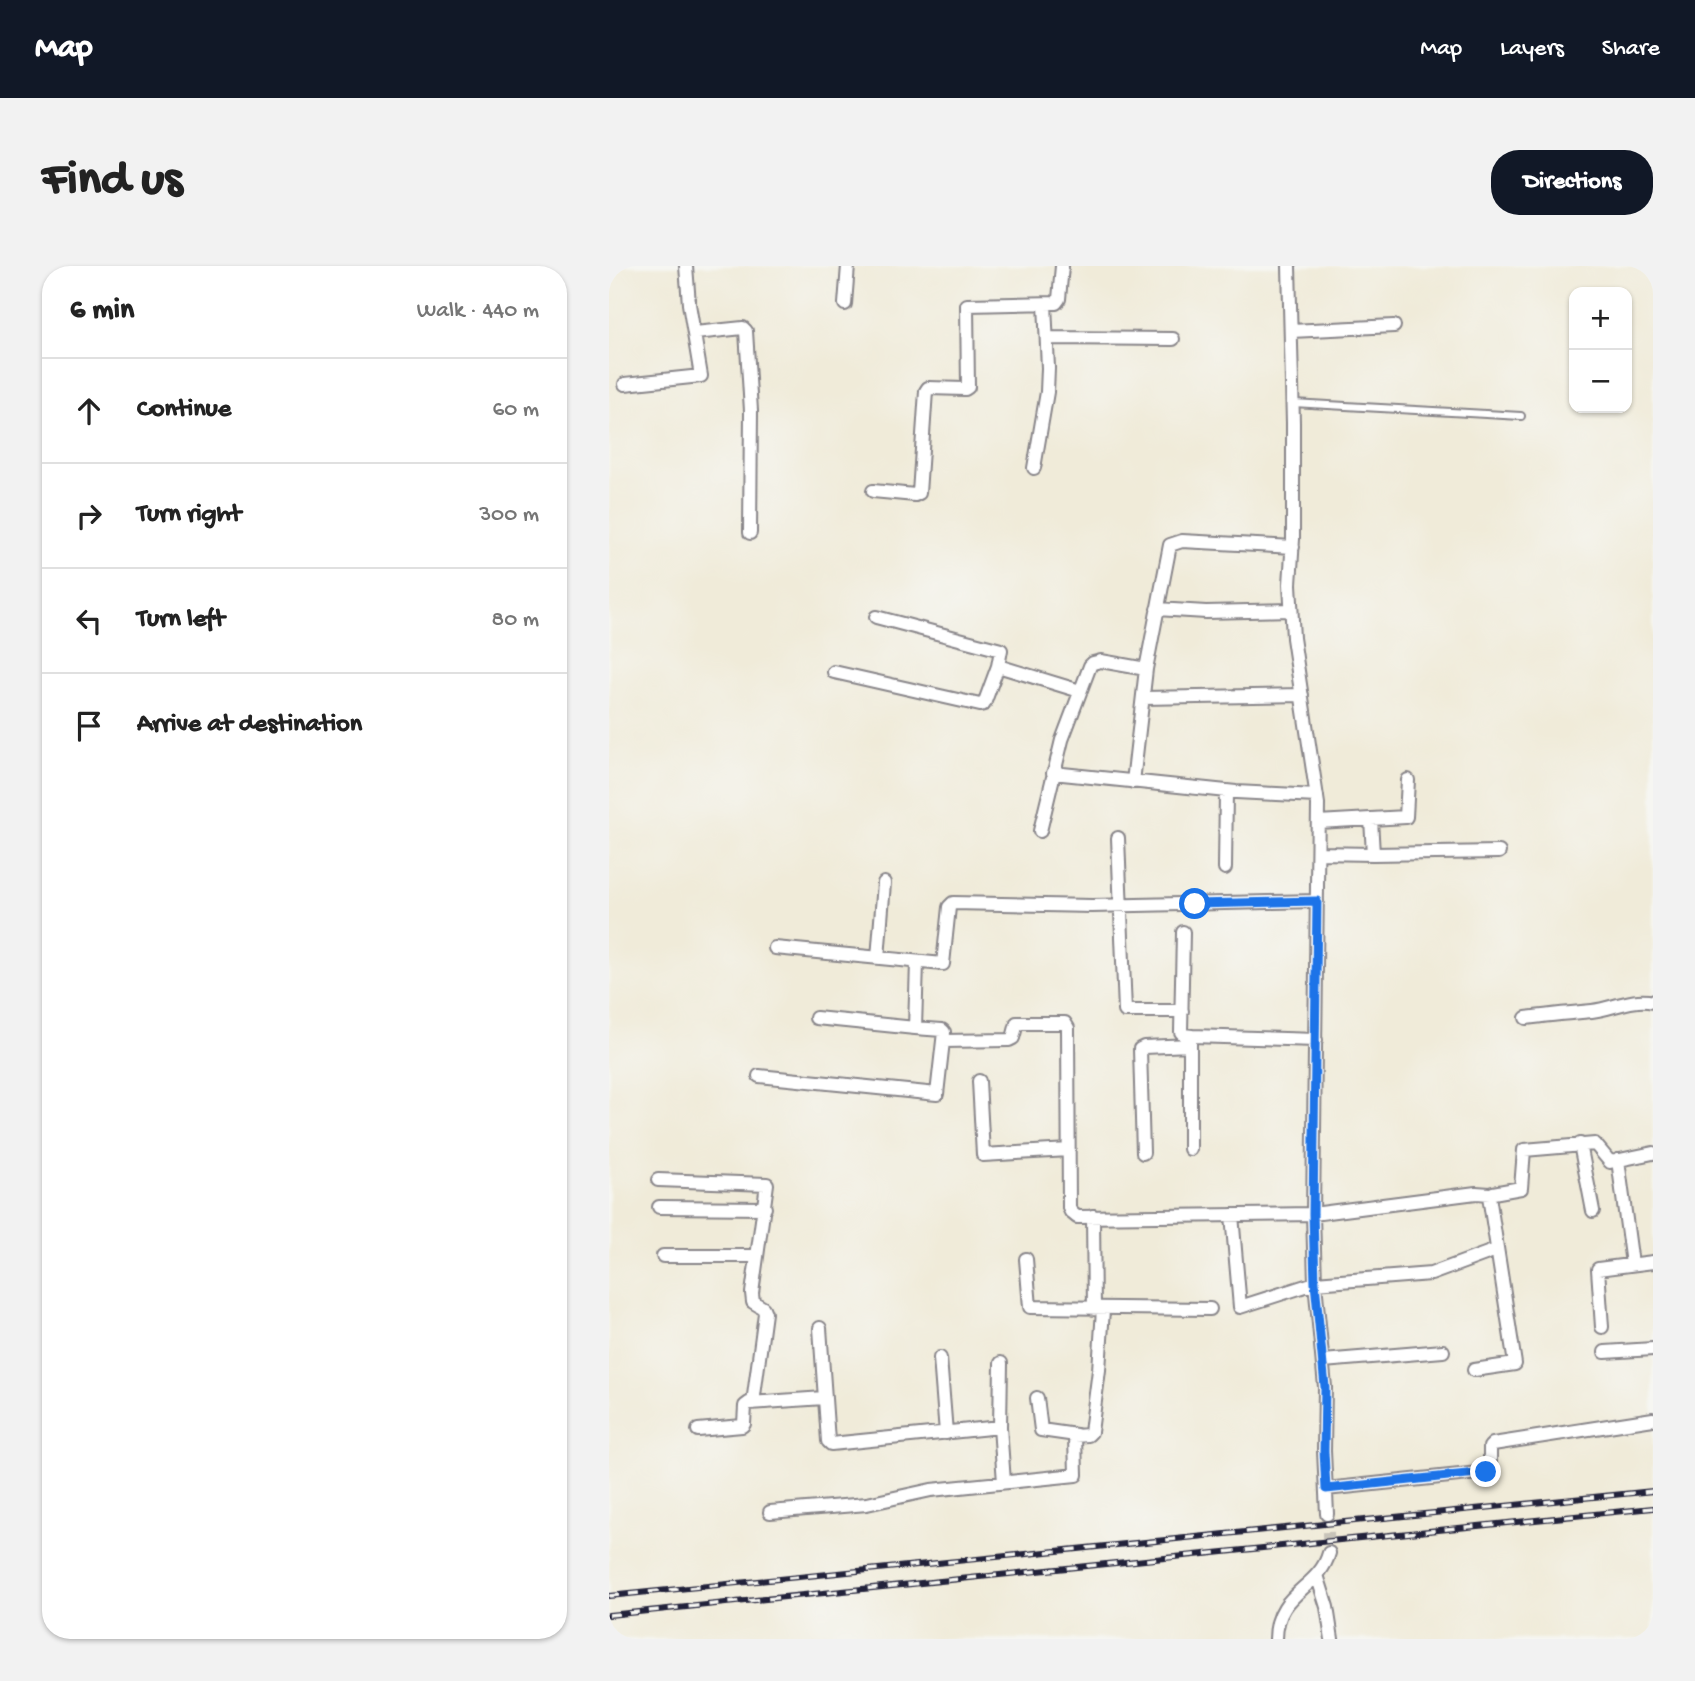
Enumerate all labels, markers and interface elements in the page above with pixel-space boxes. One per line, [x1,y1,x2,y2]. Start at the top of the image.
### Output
text: Map [35,30,92,68]
text: Map [1420,35,1462,64]
text: Layers [1500,35,1564,64]
text: Share [1602,35,1660,64]
button: Directions [1491,150,1653,215]
text: Find us [42,153,182,211]
map controls [1569,287,1632,413]
button: + [1569,287,1632,350]
text: 6 min [70,294,134,329]
text: Walk · 440 m [417,298,539,325]
button: − [1569,350,1632,413]
icon: ahead [70,392,108,430]
text: Continue [137,395,231,426]
text: 60 m [493,397,539,424]
icon: right [70,497,108,535]
text: Turn right [137,500,241,531]
text: 300 m [479,502,539,529]
icon: left [70,602,108,640]
text: Turn left [137,605,225,636]
text: 80 m [492,607,539,634]
icon: arrive [70,707,108,745]
text: Arrive at destination [137,710,362,741]
route start [1179,888,1210,919]
route end [1470,1456,1501,1487]

